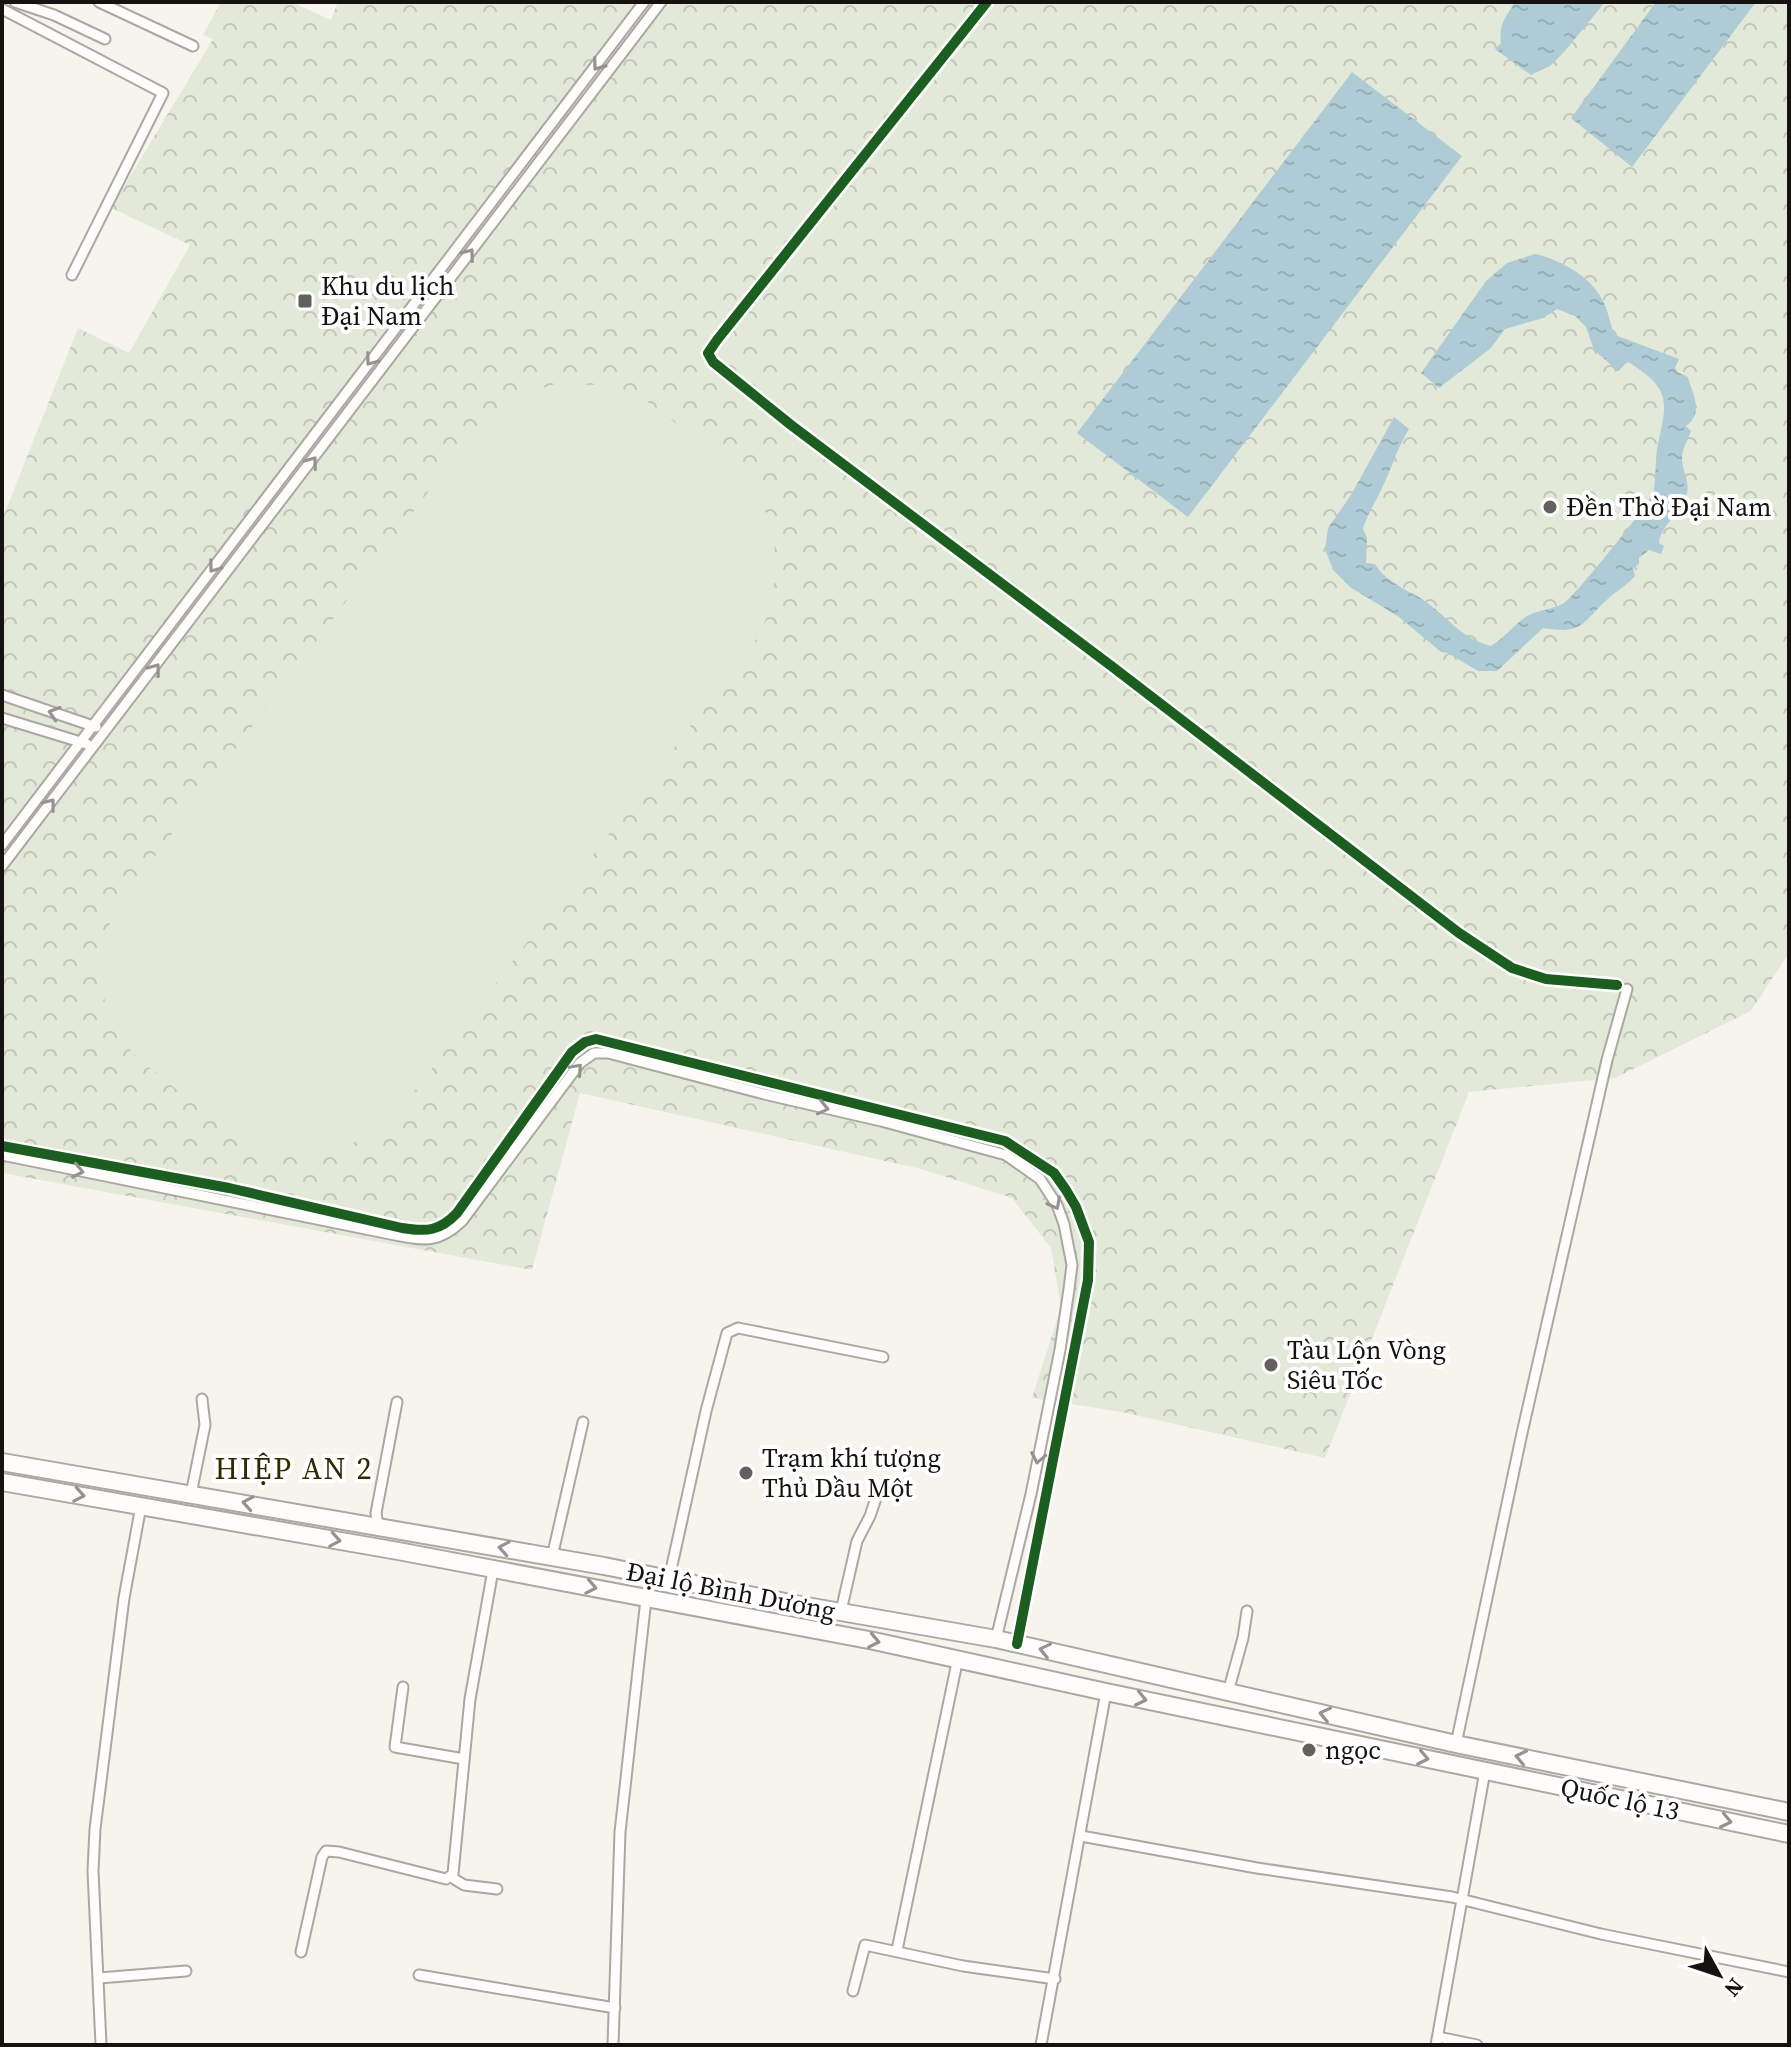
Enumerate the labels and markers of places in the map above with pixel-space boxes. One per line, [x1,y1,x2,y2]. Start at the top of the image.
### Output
place label: Khu du lịch Đại Nam [321,268,454,334]
marker: Khu du lịch Đại Nam [296,292,314,310]
place label: Đền Thờ Đại Nam [1566,489,1772,525]
marker: Đền Thờ Đại Nam [1541,498,1559,516]
place label: Tàu Lộn Vòng Siêu Tốc [1287,1332,1446,1398]
marker: Tàu Lộn Vòng Siêu Tốc [1262,1356,1280,1374]
place label: Trạm khí tượng Thủ Dầu Một [762,1440,941,1506]
marker: Trạm khí tượng Thủ Dầu Một [737,1464,755,1482]
place label: ngọc [1325,1732,1381,1768]
marker: ngọc [1300,1741,1318,1759]

